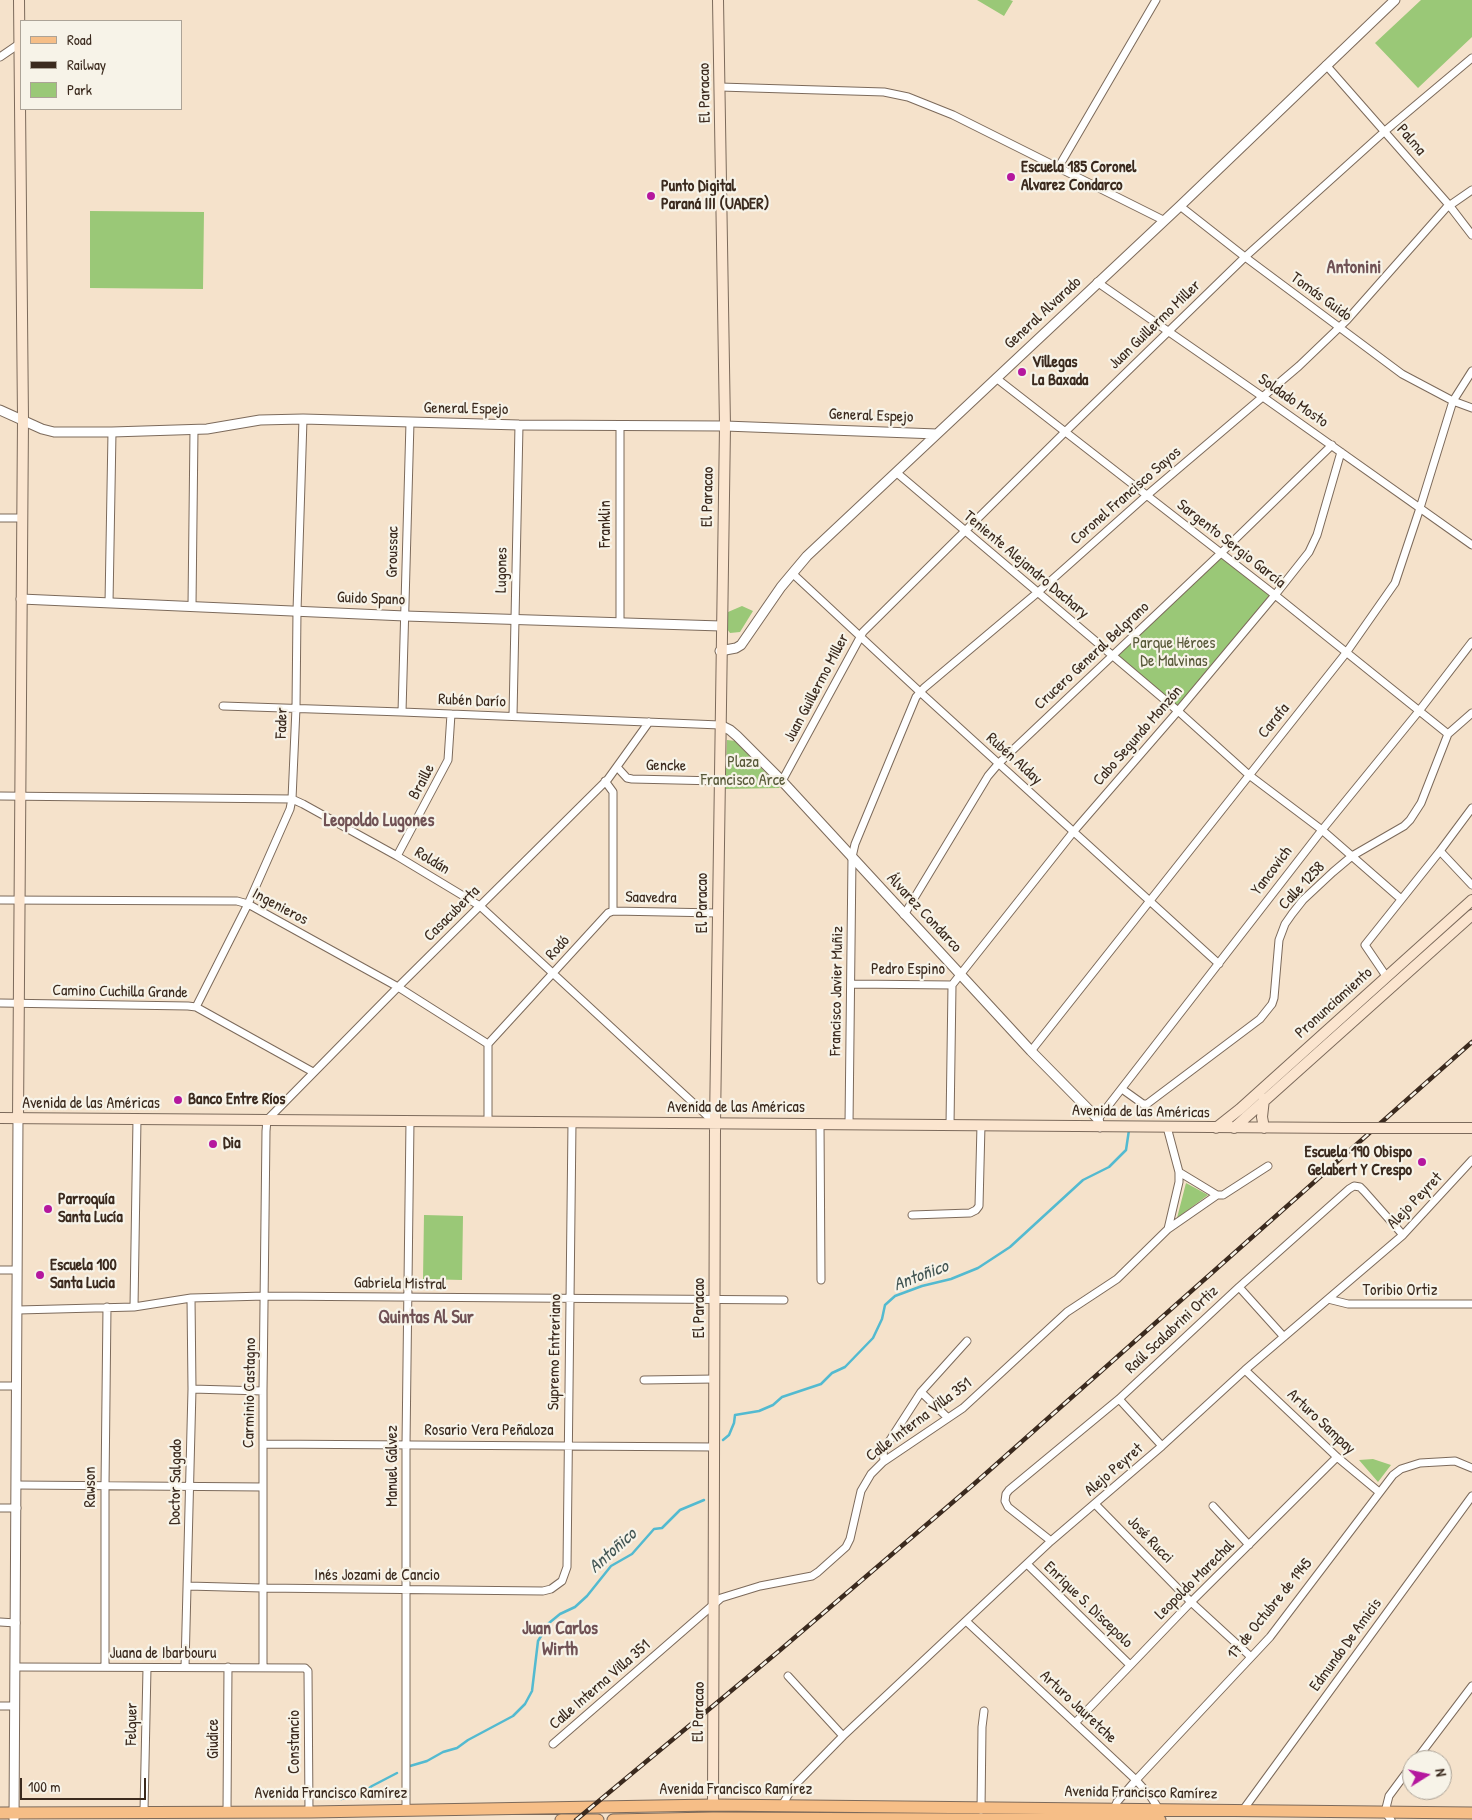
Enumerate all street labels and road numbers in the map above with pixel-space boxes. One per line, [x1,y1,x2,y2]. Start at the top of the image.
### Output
street label: El Paracao [695,63,715,123]
street label: Palma [1392,120,1430,160]
street label: Tomás Guido [1287,268,1355,326]
street label: General Alvarado [1001,273,1085,353]
street label: Juan Guillermo Miller [1105,276,1205,374]
street label: Soldado Mosto [1254,370,1332,432]
street label: General Espejo [424,399,508,419]
street label: General Espejo [828,405,914,427]
street label: Coronel Francisco Sayos [1067,443,1185,549]
street label: El Paracao [698,467,718,527]
street label: Sargento Sergio García [1173,495,1289,593]
street label: Franklin [596,500,616,548]
street label: Teniente Alejandro Dachary [959,507,1093,623]
street label: Groussac [383,526,403,578]
street label: Lugones [492,547,512,593]
street label: Guido Spano [337,588,405,610]
street label: Crucero General Belgrano [1031,598,1153,714]
street label: Juan Guillermo Miller [780,630,854,746]
street label: Cabo Segundo Monzón [1089,682,1187,790]
street label: Rubén Darío [438,690,506,712]
street label: Carafa [1254,700,1294,742]
street label: Fader [272,707,292,739]
street label: Rubén Alday [982,729,1046,789]
street label: Gencke [646,756,686,776]
street label: Braille [405,761,439,803]
street label: Roldán [411,843,453,879]
street label: Yancovich [1247,843,1297,899]
street label: Calle 1258 [1275,858,1329,914]
street label: Álvarez Condarco [882,869,966,957]
street label: El Paracao [693,873,713,933]
street label: Casacuberta [420,882,484,946]
street label: Ingenieros [249,884,311,930]
street label: Saavedra [625,888,677,908]
street label: Francisco Javier Muñiz [826,926,848,1056]
street label: Rodó [542,932,574,964]
street label: Pedro Espino [871,960,945,980]
street label: Pronunciamiento [1291,963,1377,1043]
street label: Camino Cuchilla Grande [52,981,188,1003]
street label: Avenida de las Américas [22,1094,160,1114]
street label: Avenida de las Américas [667,1098,805,1118]
street label: Avenida de las Américas [1072,1101,1210,1123]
street label: Alejo Peyret [1383,1169,1447,1233]
street label: Gabriela Mistral [354,1274,446,1294]
street label: El Paracao [690,1278,710,1338]
street label: Toribio Ortiz [1363,1281,1437,1301]
street label: Raúl Scalabrini Ortiz [1122,1282,1222,1378]
street label: Supremo Entreriano [544,1294,566,1410]
street label: Carminio Castagno [239,1338,261,1448]
street label: Calle Interna Villa 351 [862,1374,976,1466]
street label: Arturo Sampay [1283,1385,1359,1459]
street label: Rosario Vera Peñaloza [425,1421,553,1441]
street label: Manuel Gálvez [383,1425,403,1507]
street label: Doctor Salgado [166,1439,186,1525]
street label: Alejo Peyret [1081,1439,1147,1501]
street label: Rawson [81,1467,101,1507]
street label: José Rucci [1123,1512,1177,1568]
street label: Leopoldo Marechal [1151,1536,1239,1624]
street label: 17 de Octubre de 1945 [1223,1555,1317,1663]
street label: Enrique S. Discepolo [1040,1558,1136,1652]
street label: Inés Jozami de Cancio [314,1566,440,1586]
street label: Edmundo De Amicis [1306,1595,1386,1695]
street label: Calle Interna Villa 351 [546,1636,654,1734]
street label: Juana de Ibarbouru [110,1644,216,1664]
street label: Arturo Jauretche [1036,1667,1120,1747]
street label: El Paracao [689,1682,709,1742]
street label: Felquer [122,1702,142,1746]
street label: Constancio [285,1710,305,1774]
street label: Giudice [204,1719,224,1759]
street label: Avenida Francisco Ramírez [660,1780,812,1800]
street label: Avenida Francisco Ramírez [1064,1782,1218,1804]
street label: Avenida Francisco Ramírez [255,1784,407,1804]

